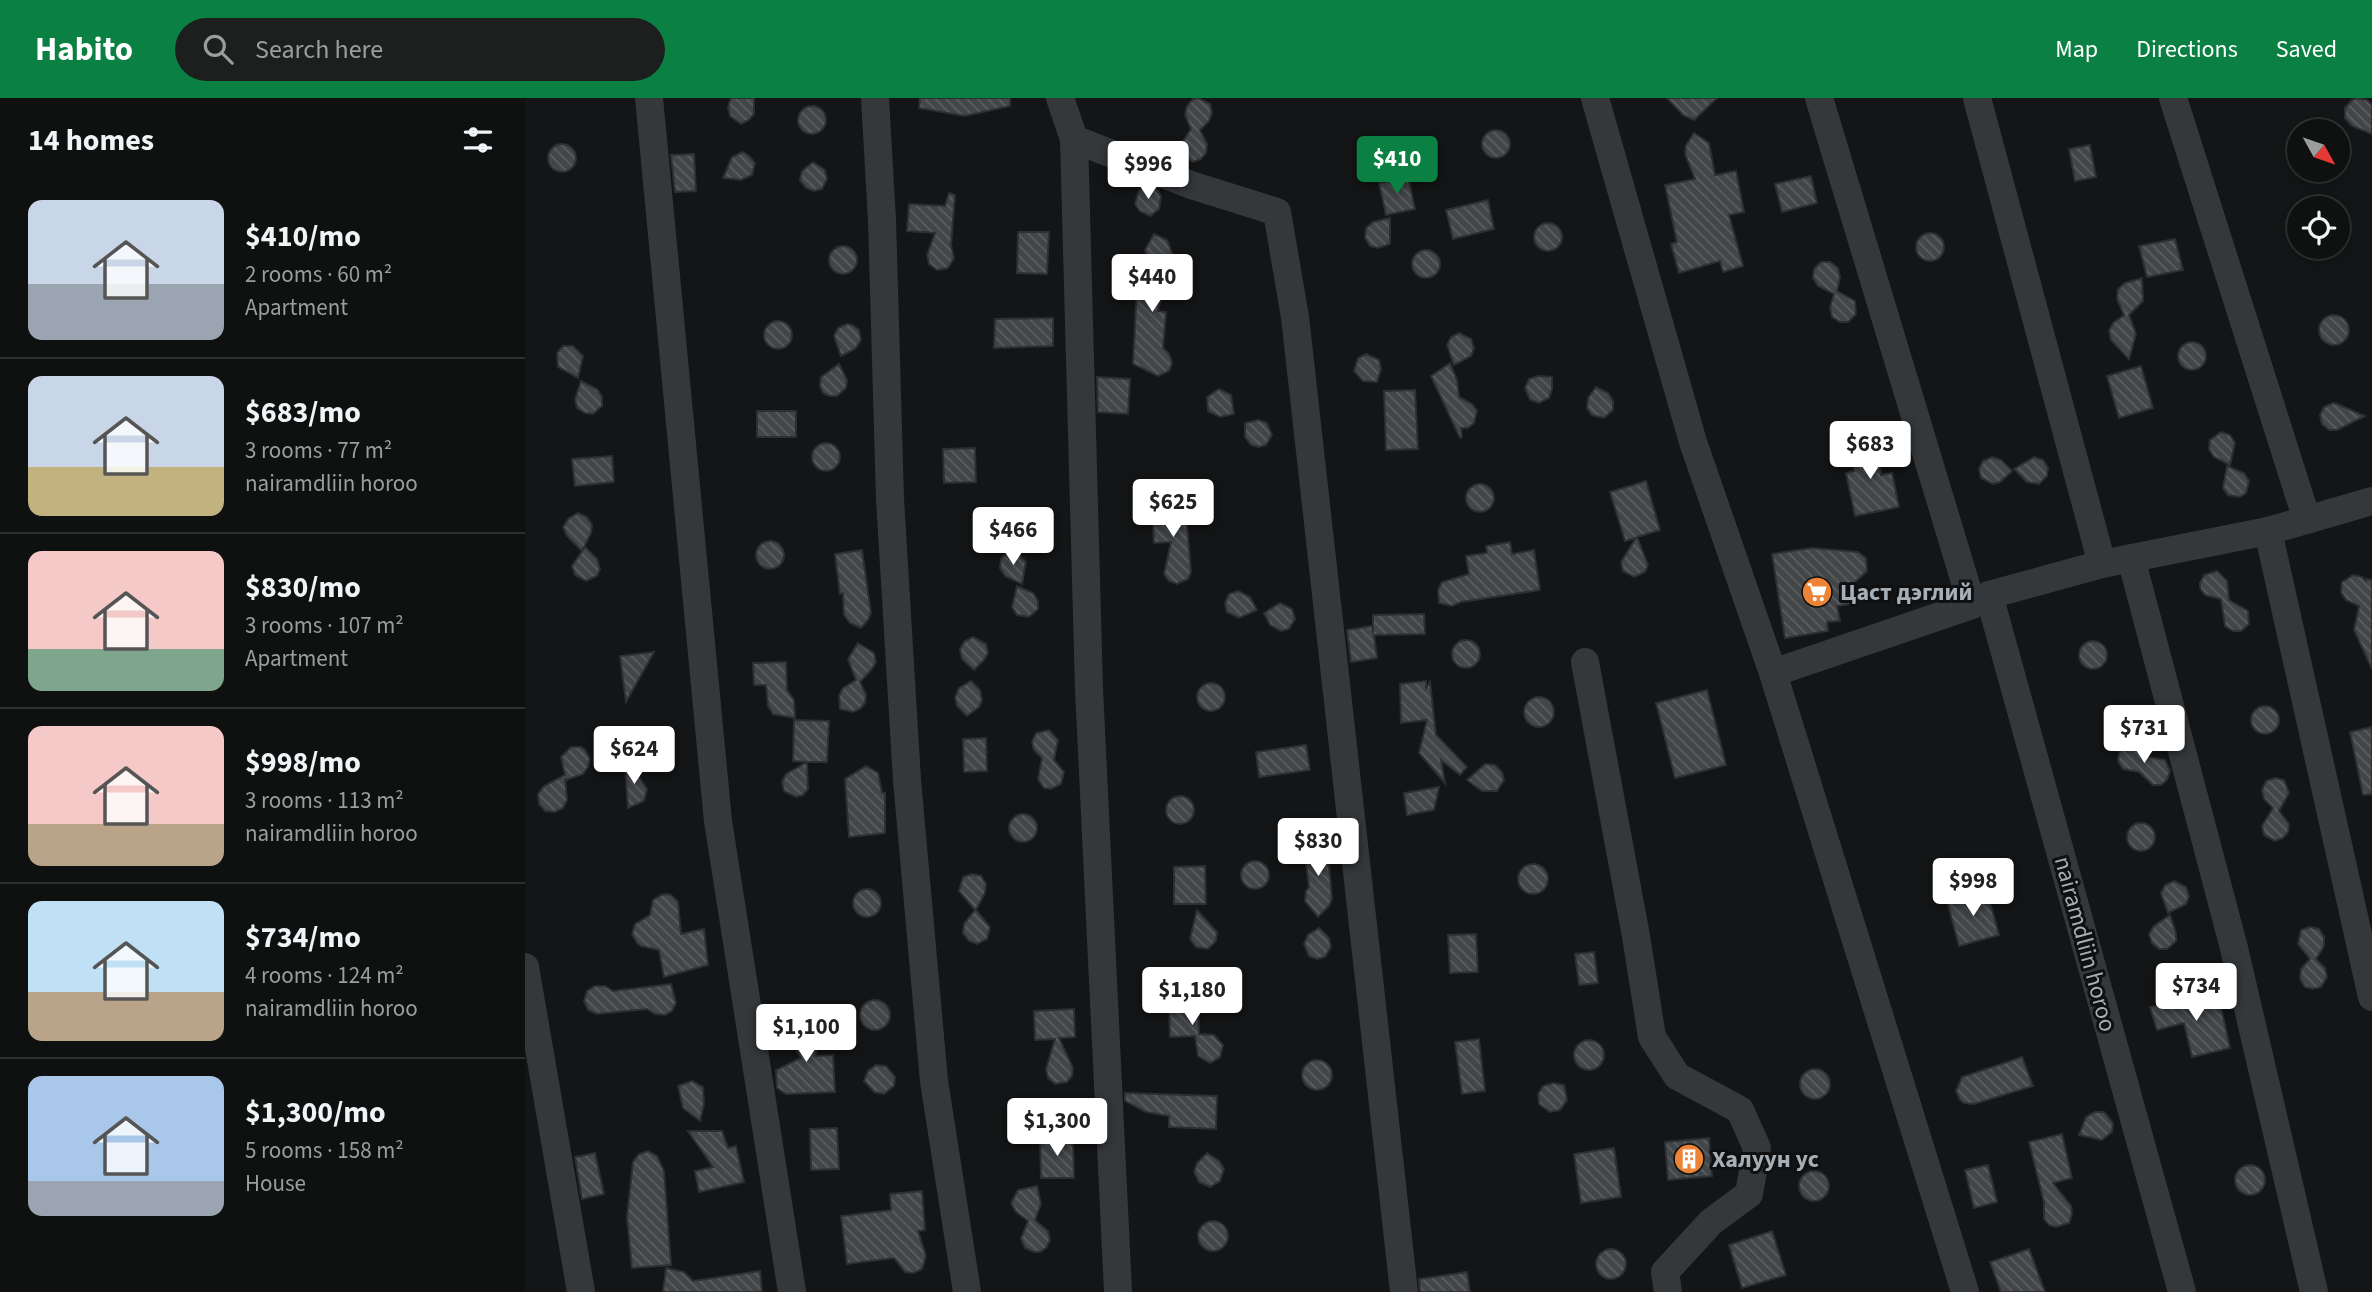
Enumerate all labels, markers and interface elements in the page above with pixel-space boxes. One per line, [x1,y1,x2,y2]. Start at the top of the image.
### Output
search box [175,18,665,81]
text: Habito [35,26,133,73]
icon: search [199,30,237,68]
text: Search here [255,31,383,68]
text: Map [2055,32,2098,67]
text: Directions [2136,32,2238,67]
text: Saved [2276,32,2337,67]
text: 14 homes [28,119,154,162]
north arrow [2287,119,2350,182]
map controls [2287,119,2350,259]
icon: filters [459,121,497,159]
pin: $410 [1356,136,1438,196]
pin: $996 [1107,141,1189,201]
text: $410 [1373,142,1421,175]
text: $996 [1124,147,1172,180]
button: locate [2287,196,2350,259]
text: $410/mo [245,215,361,258]
icon: home [84,228,168,312]
pin: $440 [1111,254,1193,314]
text: 2 rooms · 60 m² [245,258,392,291]
text: $440 [1128,260,1176,293]
text: Apartment [245,291,348,324]
text: $683/mo [245,391,361,434]
icon: home [84,404,168,488]
pin: $683 [1829,422,1911,481]
text: $683 [1846,427,1894,460]
text: 3 rooms · 77 m² [245,434,392,467]
text: nairamdliin horoo [245,467,418,500]
pin: $625 [1132,480,1214,539]
text: $625 [1149,485,1197,518]
pin: $466 [972,508,1054,567]
text: $466 [989,513,1037,546]
text: $830/mo [245,566,361,609]
supermarket icon: Цаст дэглий [1800,575,1834,609]
place label: Цаст дэглий [1840,575,1973,610]
icon: home [84,579,168,663]
text: 3 rooms · 107 m² [245,609,404,642]
text: Apartment [245,642,348,675]
pin: $731 [2103,706,2185,765]
text: $731 [2120,711,2168,744]
pin: $624 [593,726,675,786]
text: $624 [610,732,658,765]
text: $998/mo [245,741,361,784]
icon: home [84,754,168,838]
text: 3 rooms · 113 m² [245,784,404,817]
text: nairamdliin horoo [245,817,418,850]
pin: $830 [1277,818,1359,878]
text: $830 [1294,824,1342,857]
street label: nairamdliin horoo [2045,852,2125,1036]
pin: $998 [1932,858,2014,918]
text: $998 [1949,864,1997,897]
text: $734/mo [245,916,361,959]
icon: home [84,929,168,1013]
text: 4 rooms · 124 m² [245,959,404,992]
pin: $734 [2155,964,2237,1023]
pin: $1,180 [1135,968,1249,1027]
text: $734 [2172,969,2220,1002]
text: $1,180 [1158,973,1226,1006]
text: nairamdliin horoo [245,992,418,1025]
pin: $1,100 [749,1004,863,1064]
text: $1,100 [772,1010,840,1043]
text: $1,300/mo [245,1091,386,1134]
pin: $1,300 [1000,1098,1114,1158]
icon: home [84,1104,168,1188]
text: $1,300 [1023,1104,1091,1137]
text: 5 rooms · 158 m² [245,1134,404,1167]
building icon: Халуун ус [1672,1142,1706,1176]
place label: Халуун ус [1712,1142,1819,1177]
text: House [245,1167,306,1200]

